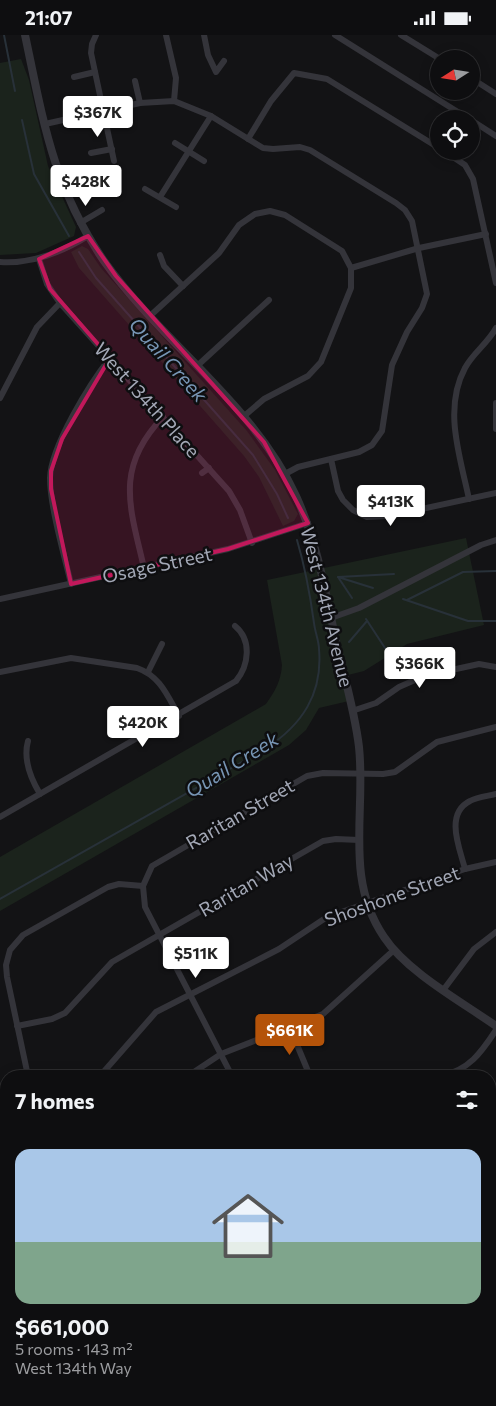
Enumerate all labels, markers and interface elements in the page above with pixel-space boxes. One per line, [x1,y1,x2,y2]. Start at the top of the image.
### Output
text: 21:07 [25,6,72,29]
north arrow [430,50,480,100]
map controls [430,50,480,160]
pin: $367K [63,96,133,138]
text: $367K [74,102,122,121]
button: locate [430,110,480,160]
pin: $428K [51,165,121,207]
text: $428K [62,171,110,190]
water label: Quail Creek [125,312,214,407]
street label: West 134th Place [90,337,205,462]
pin: $413K [356,485,426,527]
text: $413K [368,491,414,510]
street label: West 134th Avenue [296,524,358,689]
street label: Osage Street [100,542,214,587]
pin: $366K [385,647,455,689]
text: $366K [395,653,445,672]
pin: $420K [108,705,178,748]
text: $420K [118,712,168,731]
water label: Quail Creek [180,725,283,802]
street label: Raritan Street [182,773,298,854]
street label: Raritan Way [194,848,297,921]
street label: Shoshone Street [321,860,463,931]
pin: $511K [161,937,231,979]
text: $511K [174,943,218,962]
pin: $661K [255,1013,325,1056]
text: $661K [266,1020,314,1039]
icon: filters [453,1086,481,1114]
text: 7 homes [15,1088,94,1113]
icon: home [203,1181,293,1271]
text: $661,000 [15,1314,109,1339]
text: 5 rooms · 143 m² [15,1339,133,1358]
text: West 134th Way [15,1358,132,1377]

